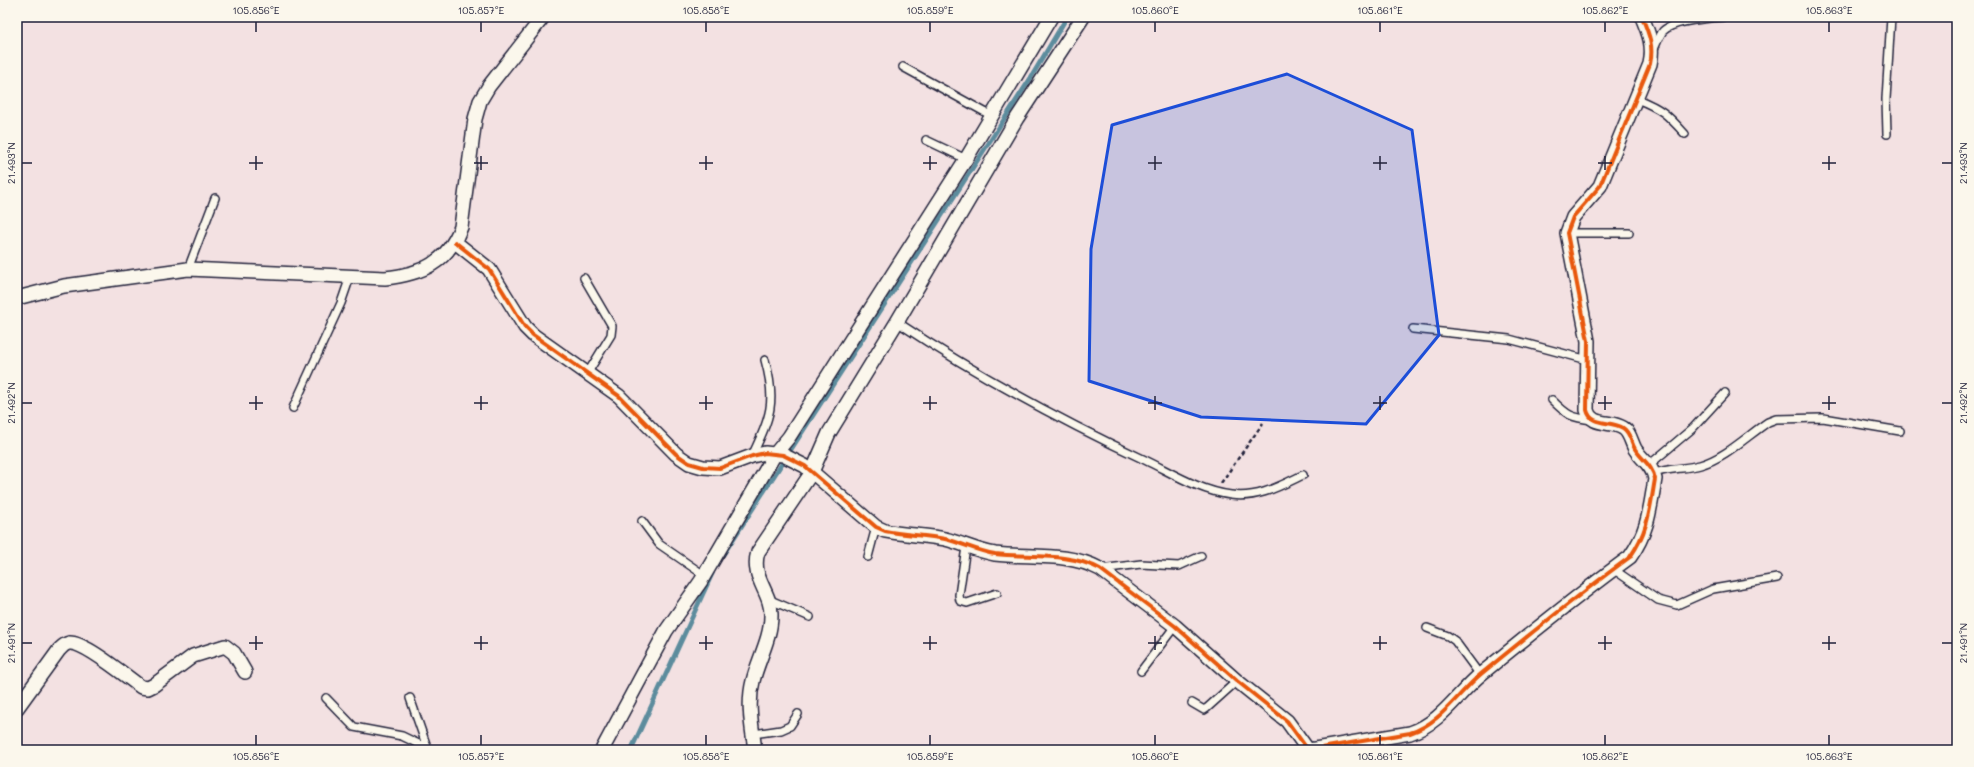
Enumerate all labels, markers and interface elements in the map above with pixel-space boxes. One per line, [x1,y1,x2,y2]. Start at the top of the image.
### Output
text: 105.856°E [233,3,280,17]
text: 105.857°E [458,3,504,17]
text: 105.858°E [683,3,730,17]
text: 105.859°E [907,3,954,17]
text: 105.860°E [1131,3,1179,17]
text: 105.861°E [1357,3,1403,17]
text: 105.862°E [1582,3,1629,17]
text: 105.863°E [1806,3,1853,17]
text: 21.493°N [4,142,18,184]
text: 21.493°N [1956,142,1970,184]
text: 21.492°N [4,382,18,424]
text: 21.492°N [1956,382,1970,424]
text: 21.491°N [4,623,18,663]
text: 21.491°N [1956,623,1970,663]
text: 105.856°E [233,749,280,763]
text: 105.857°E [458,749,504,763]
text: 105.858°E [683,749,730,763]
text: 105.859°E [907,749,954,763]
text: 105.860°E [1131,749,1179,763]
text: 105.861°E [1357,749,1403,763]
text: 105.862°E [1582,749,1629,763]
text: 105.863°E [1806,749,1853,763]

